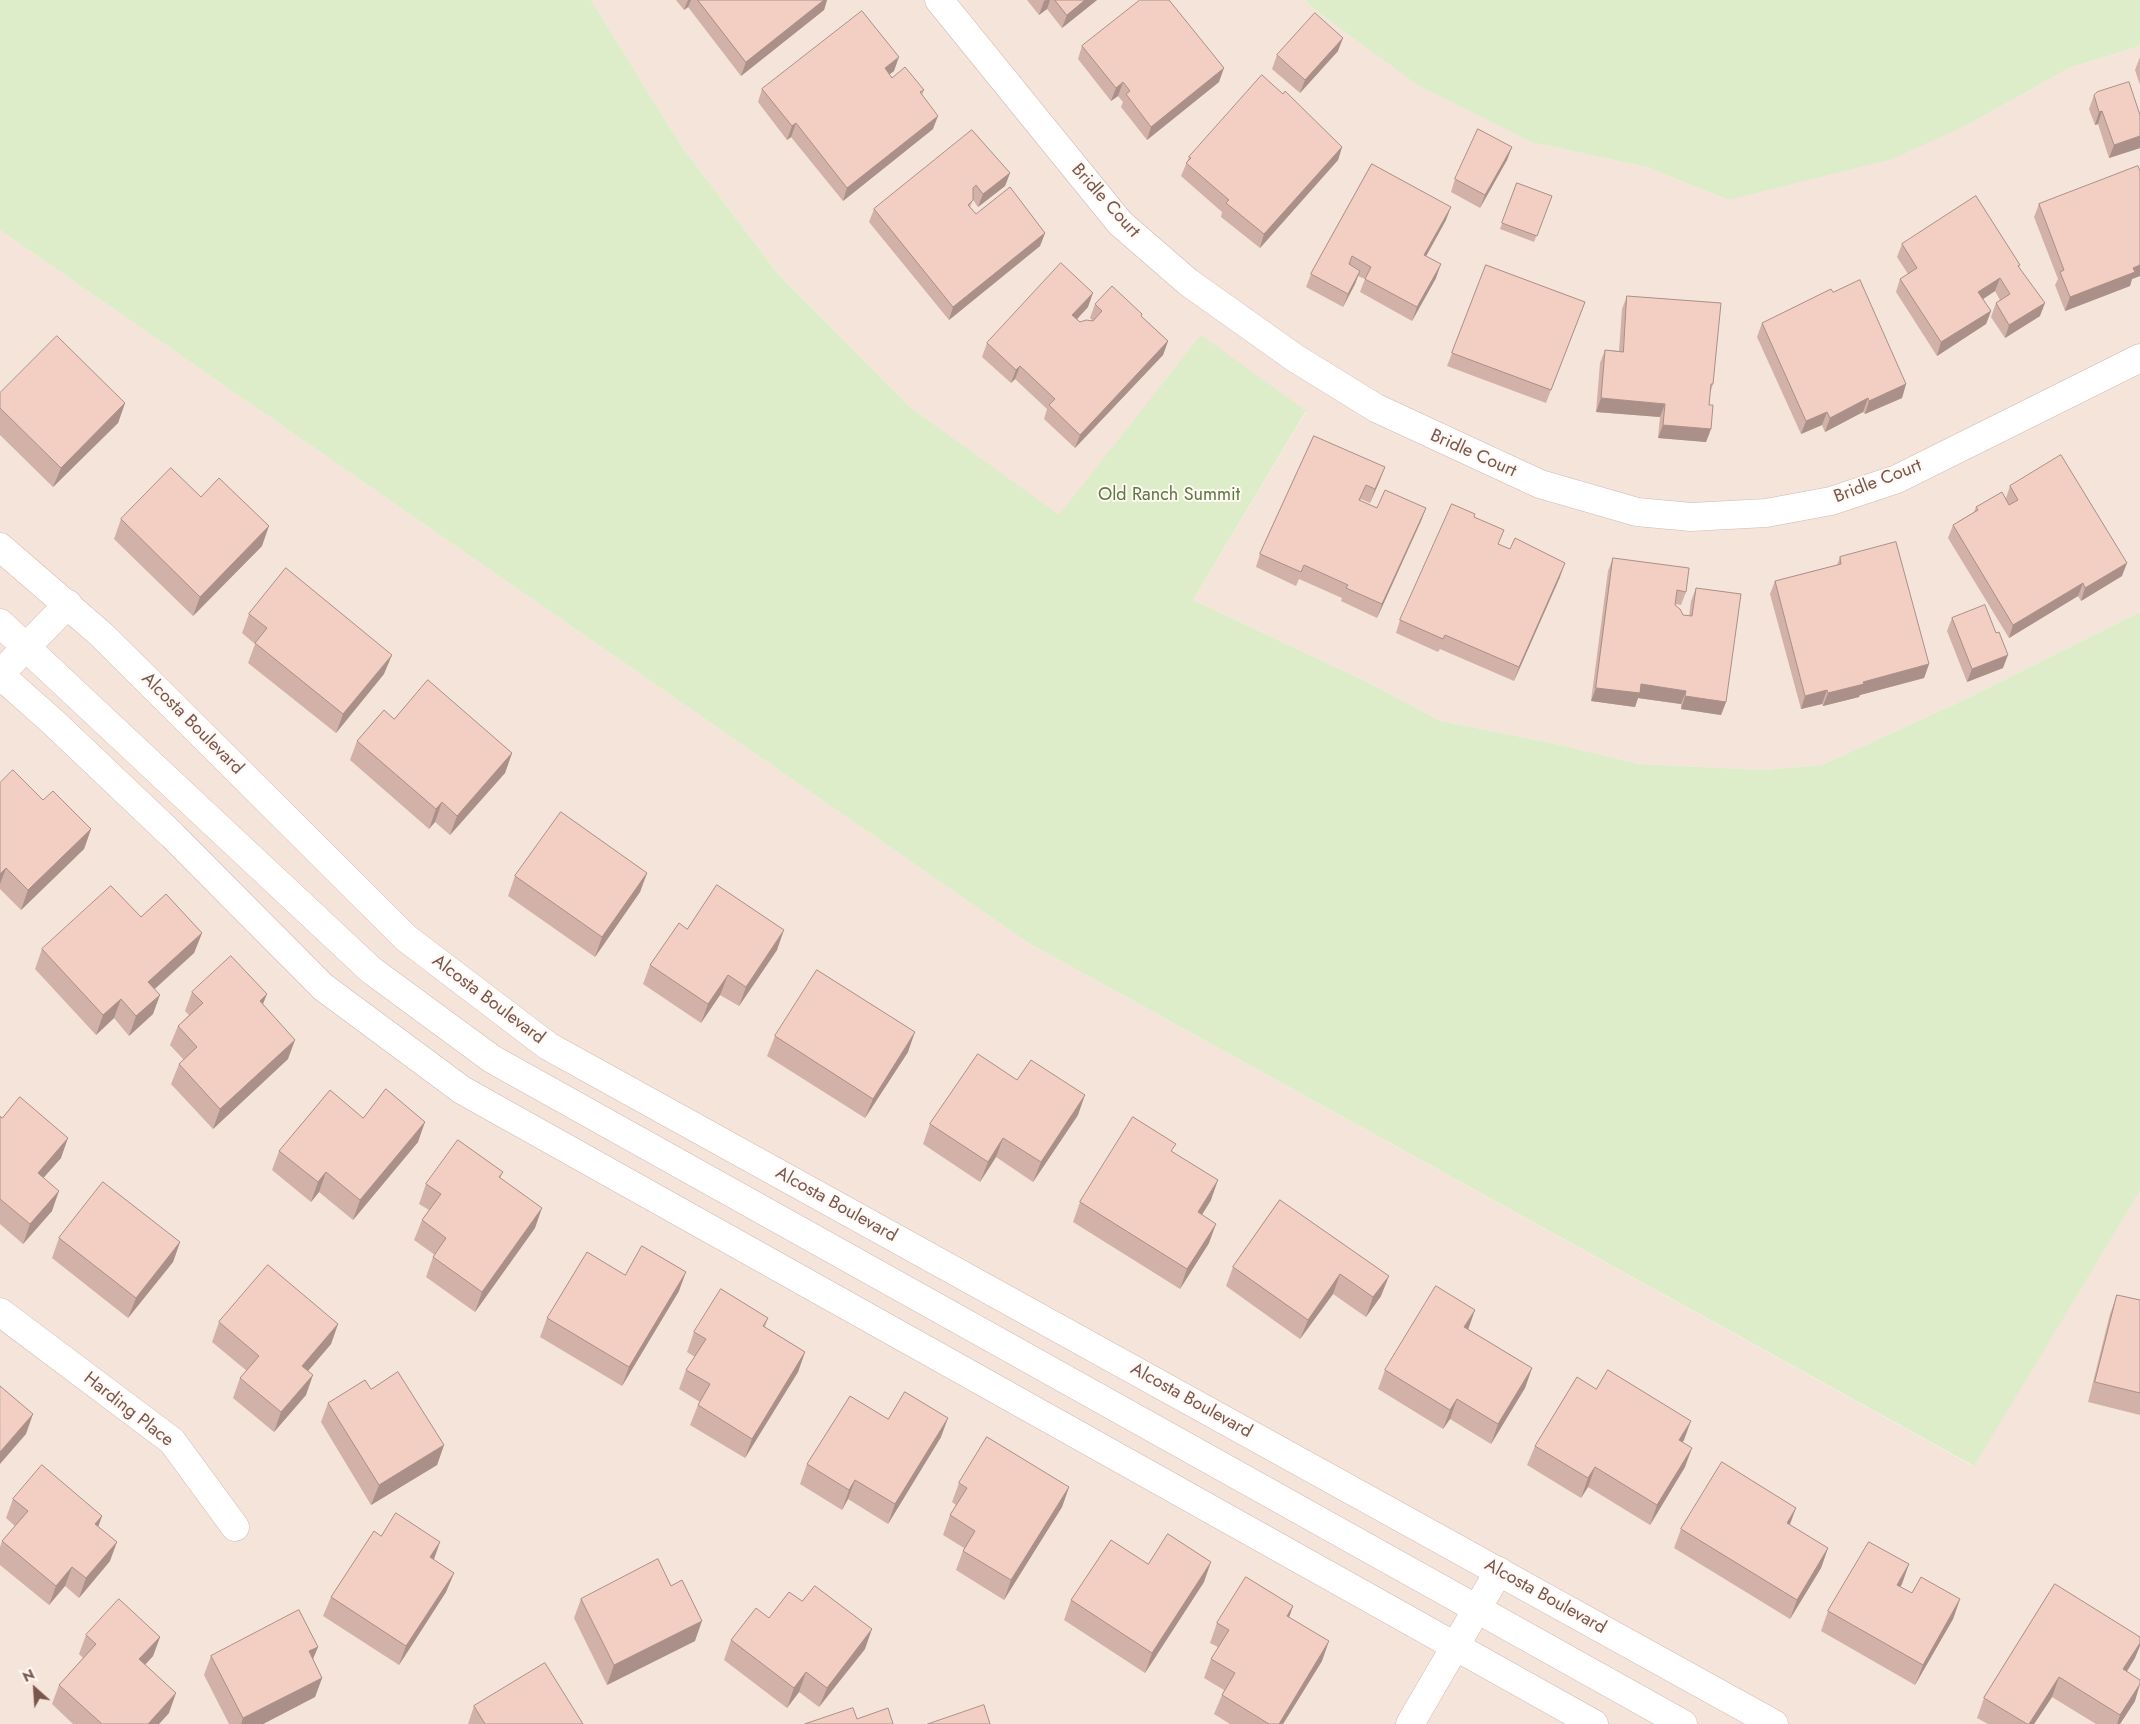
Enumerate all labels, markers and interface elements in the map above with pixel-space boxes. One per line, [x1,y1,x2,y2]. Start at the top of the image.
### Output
street label: Bridle Court [1066,160,1144,242]
street label: Bridle Court [1427,425,1519,483]
street label: Bridle Court [1831,455,1925,509]
park label: Old Ranch Summit [1098,485,1240,507]
street label: Alcosta Boulevard [136,668,248,780]
street label: Alcosta Boulevard [427,951,549,1049]
street label: Alcosta Boulevard [771,1163,901,1247]
street label: Alcosta Boulevard [1126,1359,1256,1443]
street label: Harding Place [79,1368,177,1452]
street label: Alcosta Boulevard [1480,1555,1610,1639]
north arrow [10,1664,60,1714]
text: N [19,1664,38,1687]

